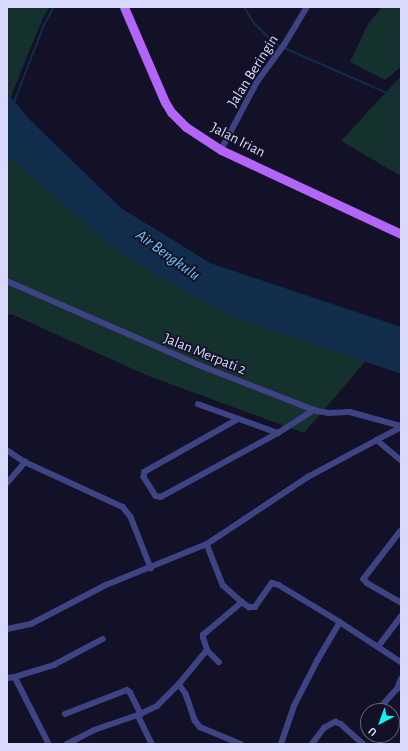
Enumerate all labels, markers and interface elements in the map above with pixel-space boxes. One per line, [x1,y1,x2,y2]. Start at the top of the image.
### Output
street label: Jalan Beringin [224,32,282,110]
street label: Jalan Irian [208,119,268,161]
water label: Air Bengkulu [132,225,204,285]
street label: Jalan Merpati 2 [161,329,249,379]
north arrow [360,703,400,743]
text: U [366,725,379,738]

